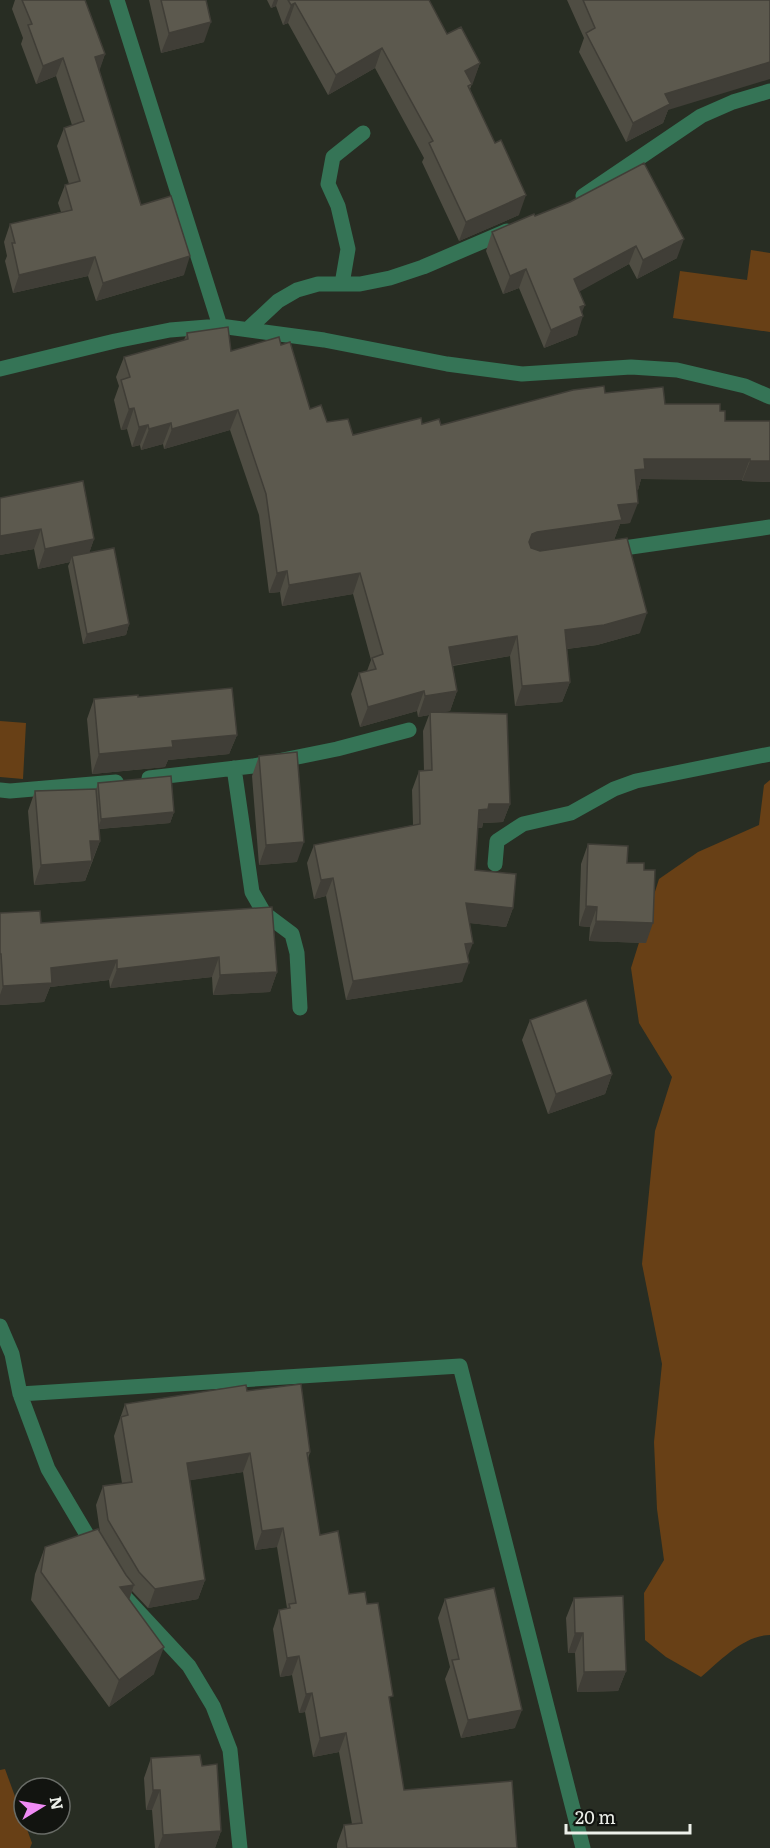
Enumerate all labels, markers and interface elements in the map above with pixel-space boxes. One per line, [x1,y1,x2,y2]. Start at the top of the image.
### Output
north arrow [12,1776,72,1836]
text: N [45,1794,71,1812]
scale bar [566,1797,690,1835]
text: 20 m [575,1803,616,1830]

